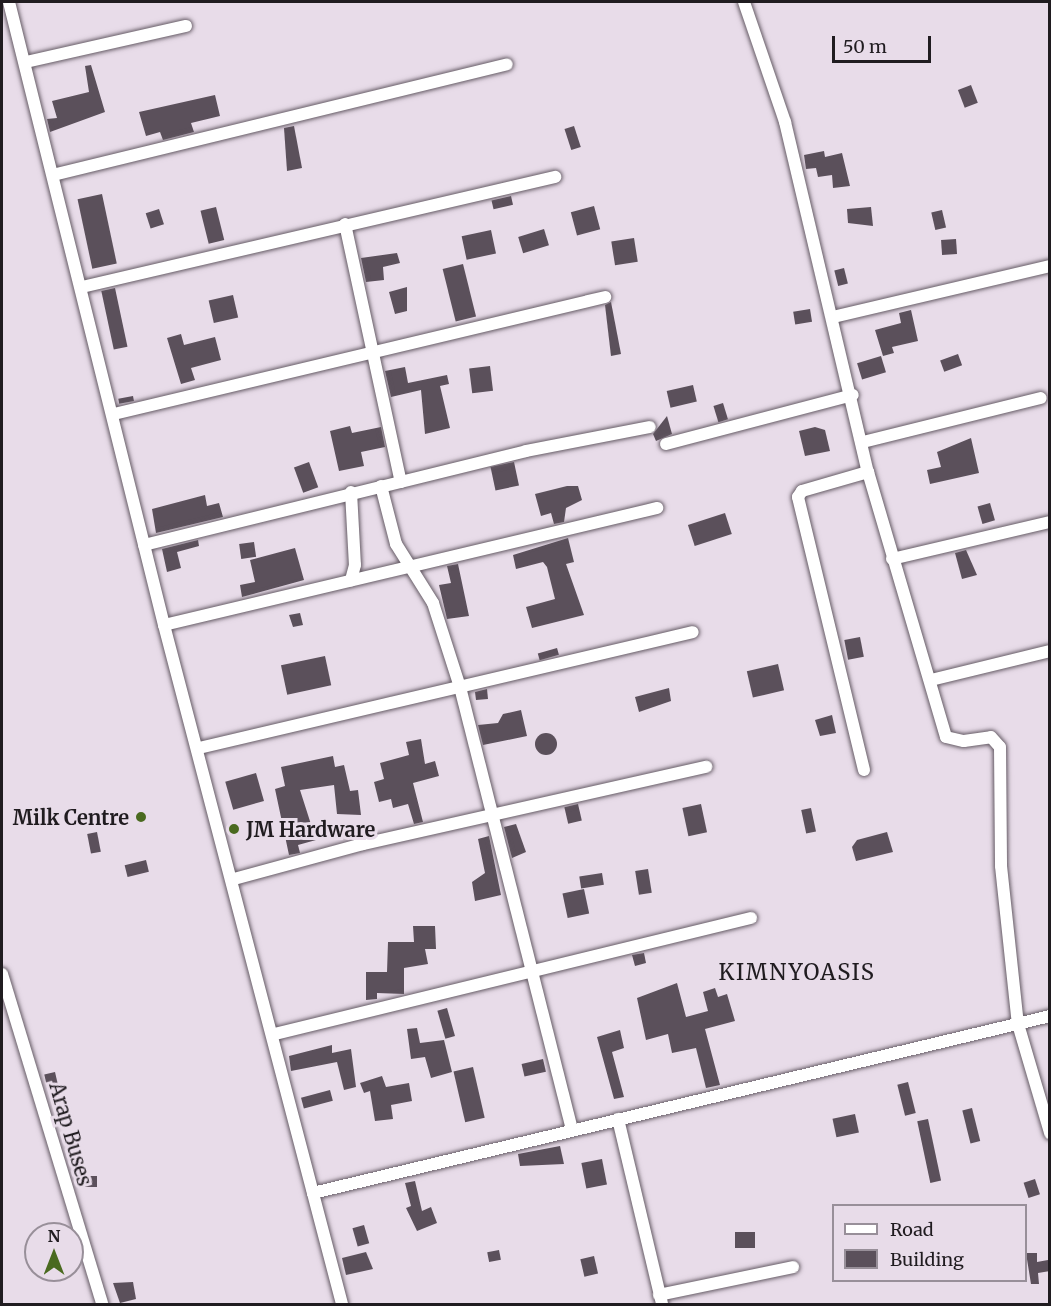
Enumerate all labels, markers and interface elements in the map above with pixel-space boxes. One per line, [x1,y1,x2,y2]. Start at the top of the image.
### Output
scale bar [835,24,934,62]
text: 50 m [843,35,887,58]
place label: Milk Centre [13,805,129,829]
marker: Milk Centre [134,810,148,824]
place label: JM Hardware [246,817,375,841]
marker: JM Hardware [227,822,241,836]
district label: KIMNYOASIS [719,960,875,986]
street label: Arap Buses [45,1079,97,1189]
legend [832,1204,1027,1282]
text: Road [890,1218,934,1241]
north arrow [24,1222,84,1282]
text: N [48,1226,60,1246]
text: Building [890,1248,964,1271]

